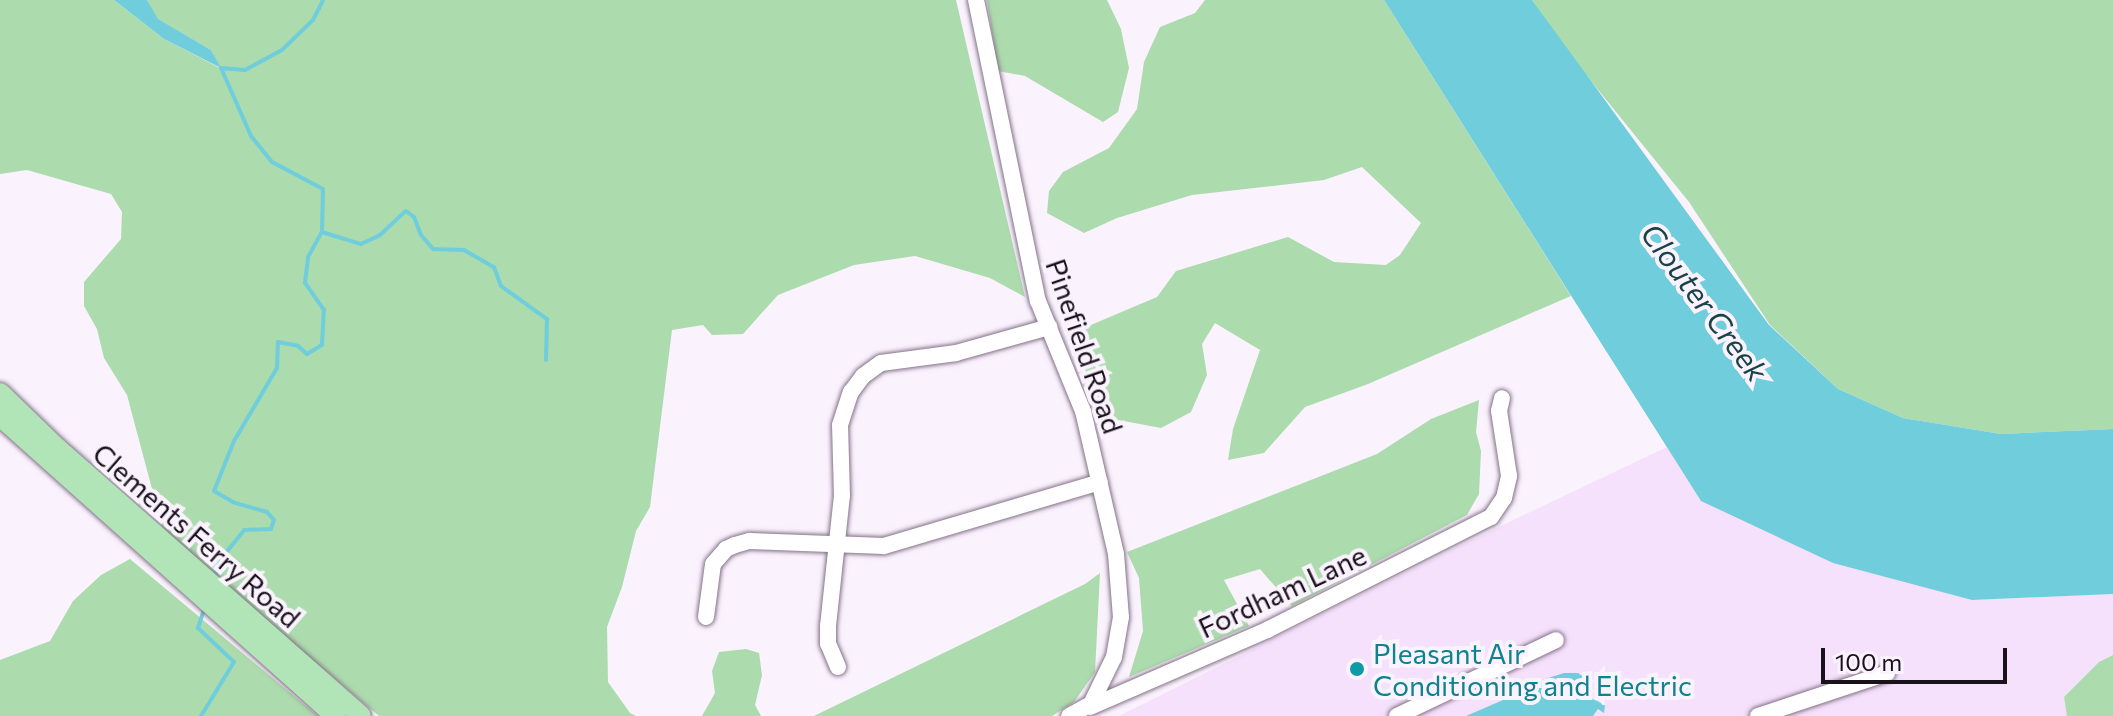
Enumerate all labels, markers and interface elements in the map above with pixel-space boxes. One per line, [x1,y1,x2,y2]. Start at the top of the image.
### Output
water label: Clouter Creek [1634,216,1776,388]
street label: Pinefield Road [1039,254,1131,438]
street label: Clements Ferry Road [86,436,308,634]
street label: Fordham Lane [1193,538,1371,644]
scale bar [1825,632,2011,682]
place label: Pleasant Air Conditioning and Electric [1373,636,1692,702]
text: 100 m [1835,647,1902,676]
marker: Pleasant Air Conditioning and Electric [1348,660,1366,678]

